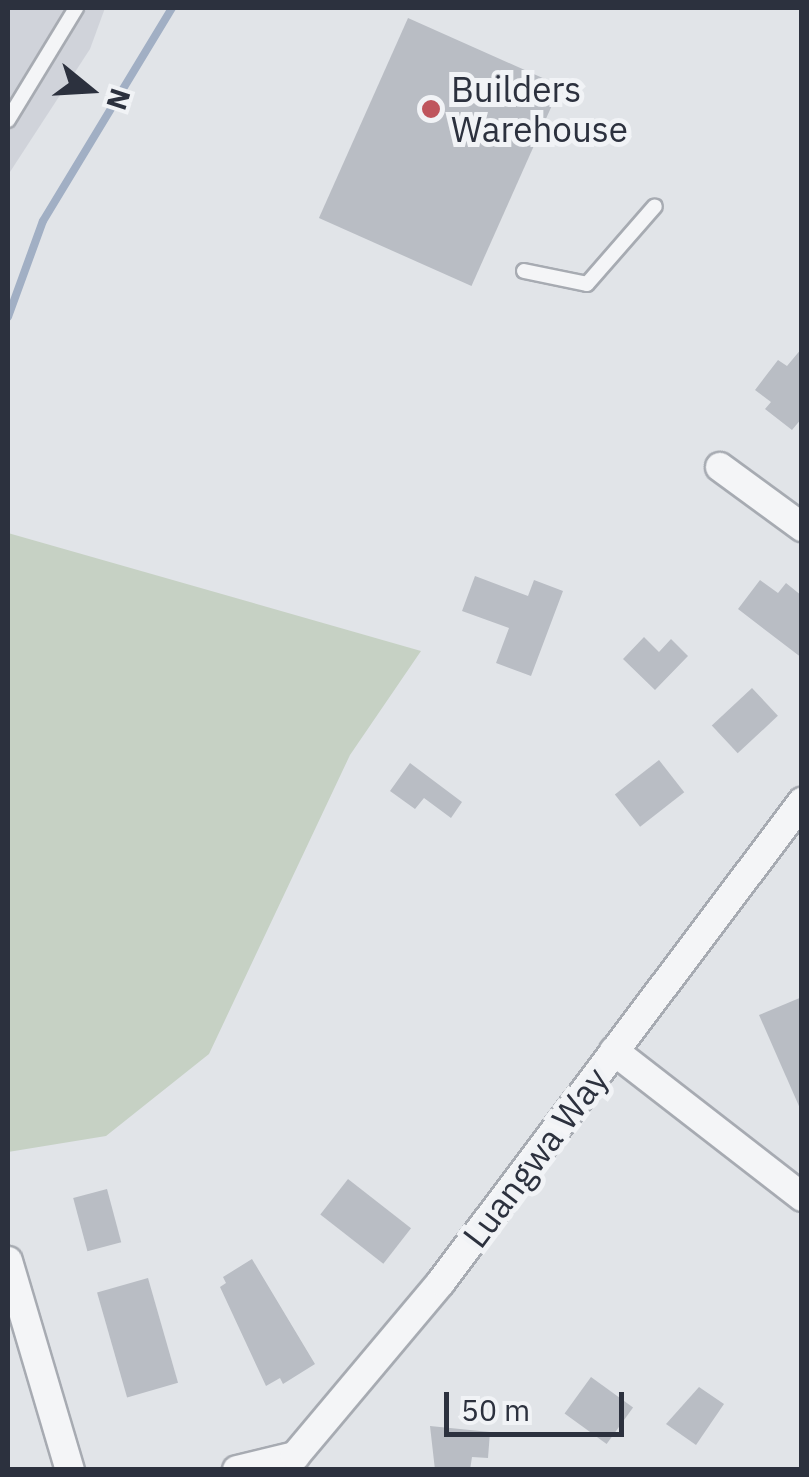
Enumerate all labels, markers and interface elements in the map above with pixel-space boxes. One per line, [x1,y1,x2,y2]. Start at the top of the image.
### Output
north arrow [40,40,140,140]
place label: Builders Warehouse [451,68,628,150]
text: N [98,84,140,115]
marker: Builders Warehouse [420,98,442,120]
street label: Luangwa Way [454,1059,616,1255]
scale bar [449,1372,629,1434]
text: 50 m [461,1390,530,1429]

